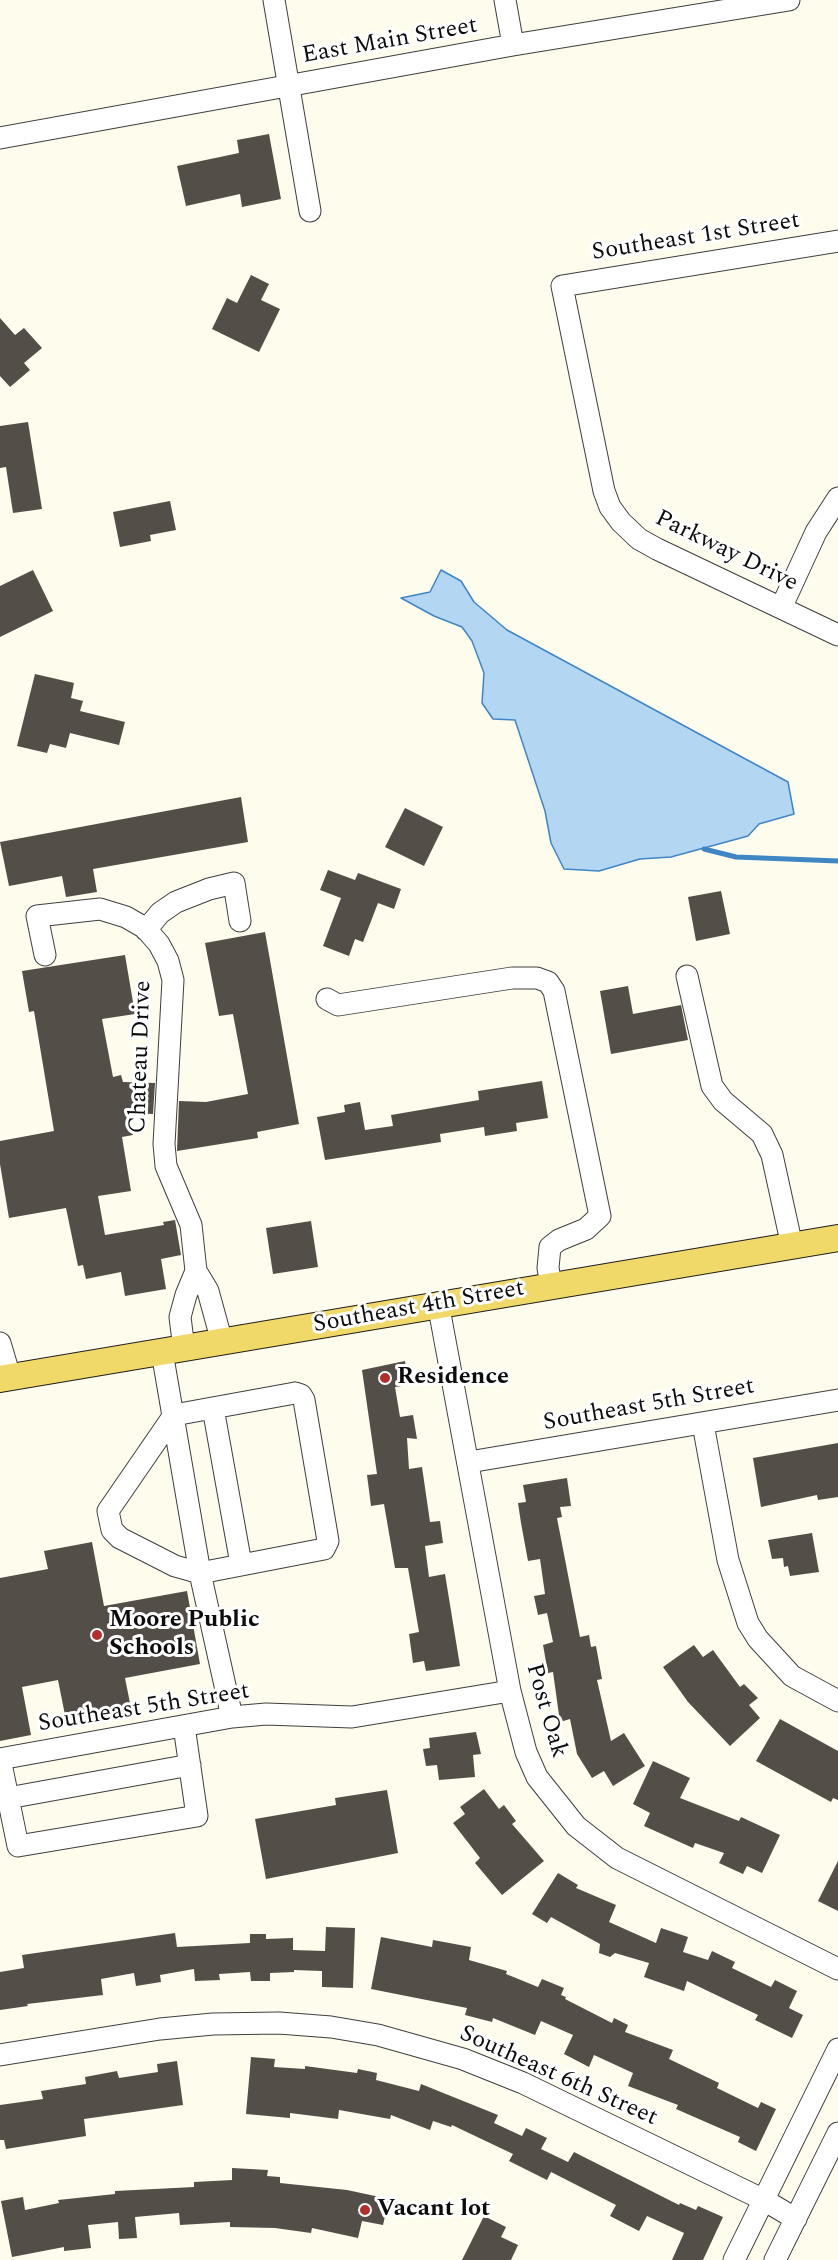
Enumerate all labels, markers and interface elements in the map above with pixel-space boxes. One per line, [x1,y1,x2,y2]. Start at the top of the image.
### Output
street label: East Main Street [300,12,480,72]
street label: Southeast 1st Street [590,207,802,269]
street label: Parkway Drive [650,505,802,599]
street label: Chateau Drive [125,980,159,1134]
street label: Southeast 4th Street [311,1275,527,1341]
place label: Residence [397,1364,509,1392]
marker: Residence [378,1371,392,1385]
street label: Southeast 5th Street [541,1373,757,1439]
place label: Moore Public Schools [109,1607,260,1663]
marker: Moore Public Schools [90,1628,104,1642]
street label: Post Oak [518,1661,572,1761]
street label: Southeast 5th Street [36,1678,252,1740]
street label: Southeast 6th Street [455,2020,661,2134]
place label: Vacant lot [377,2196,490,2224]
marker: Vacant lot [358,2203,372,2217]

